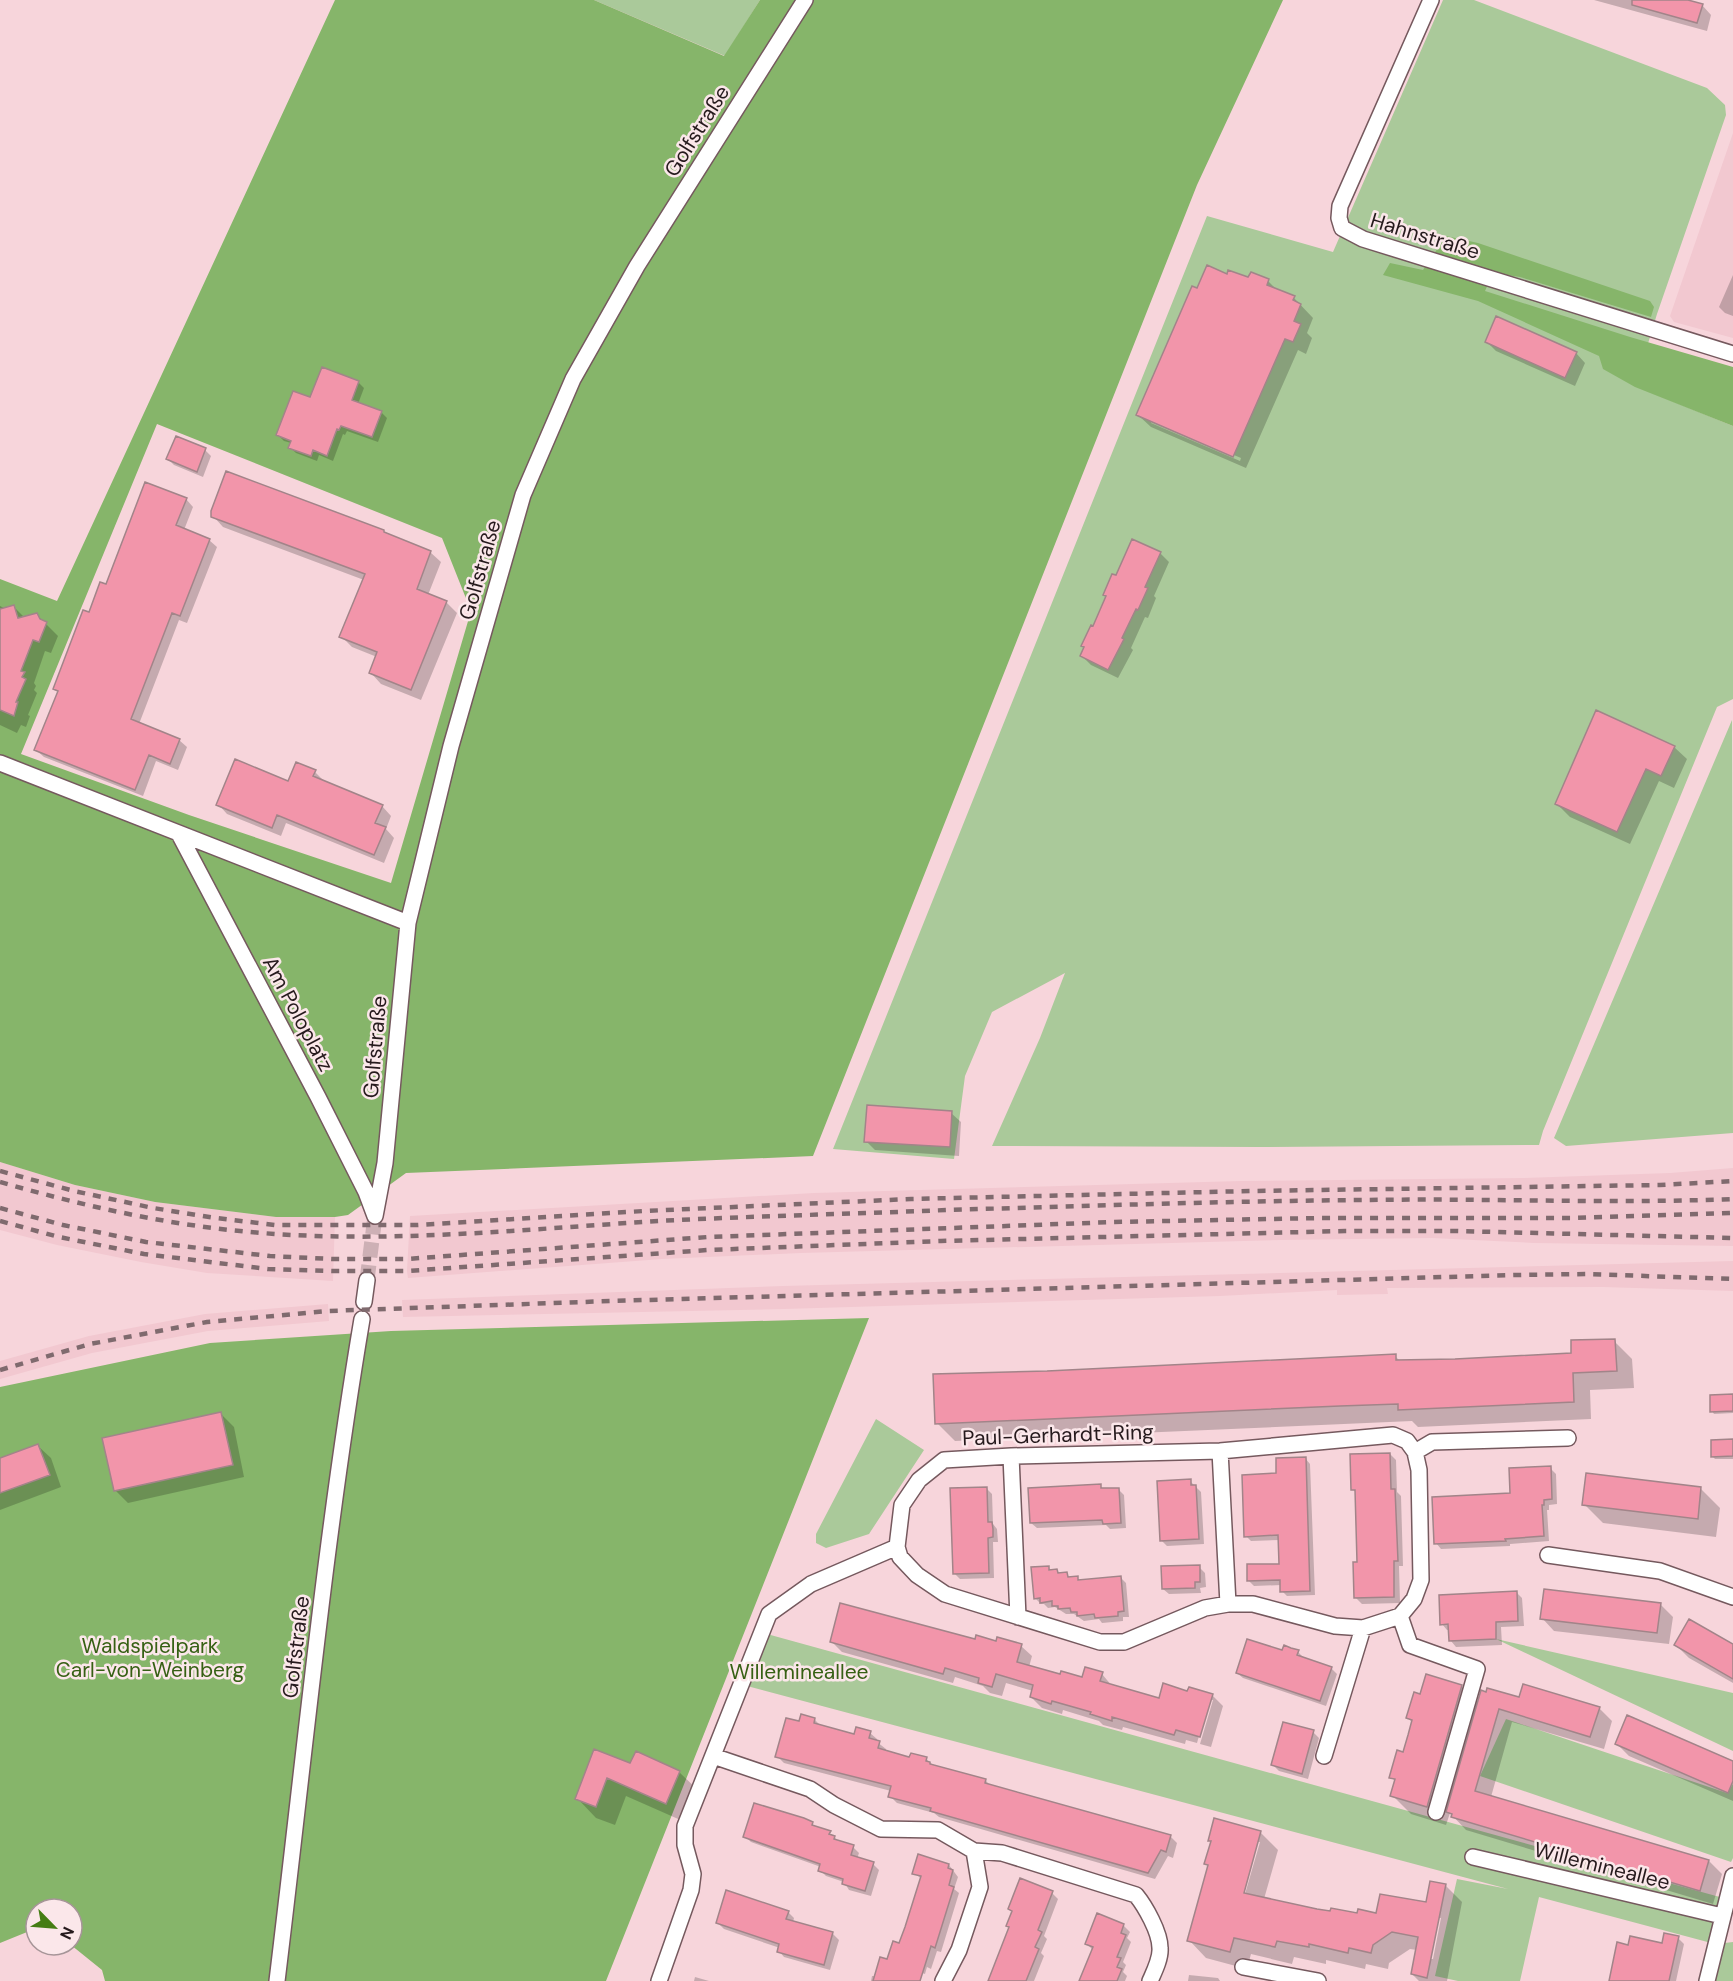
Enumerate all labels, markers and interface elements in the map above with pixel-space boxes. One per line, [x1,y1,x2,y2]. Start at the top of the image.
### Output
street label: Golfstraße [658,80,736,182]
street label: Hahnstraße [1367,206,1483,266]
street label: Golfstraße [452,517,508,623]
street label: Am Poloplatz [256,952,340,1076]
street label: Golfstraße [357,995,393,1099]
street label: Paul-Gerhardt-Ring [962,1418,1155,1452]
street label: Golfstraße [276,1594,316,1700]
park label: Waldspielpark Carl-von-Weinberg [56,1632,245,1684]
park label: Willemineallee [729,1658,869,1686]
street label: Willemineallee [1531,1836,1673,1896]
north arrow [24,1897,84,1957]
text: N [55,1923,79,1943]

